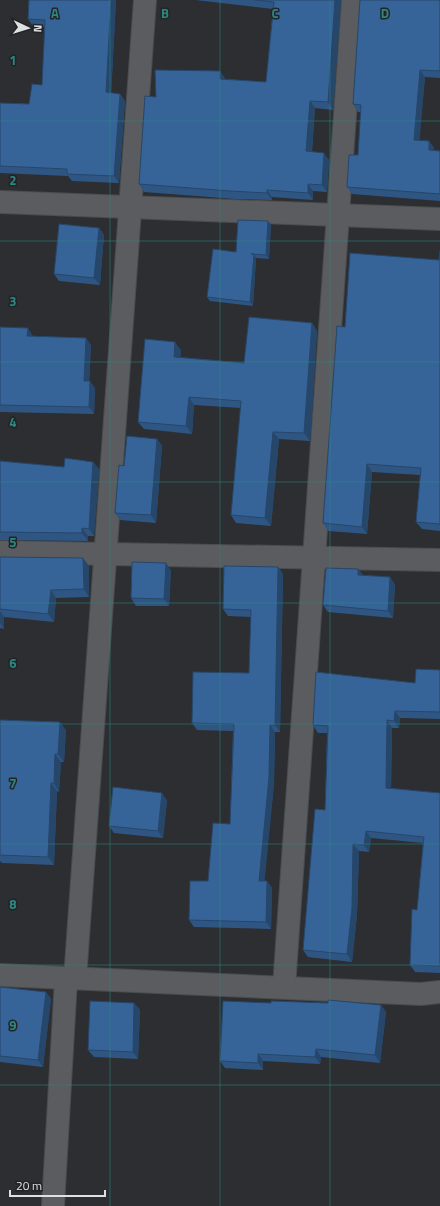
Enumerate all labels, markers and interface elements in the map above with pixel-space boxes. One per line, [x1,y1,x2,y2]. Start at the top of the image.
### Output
text: A [51,3,59,23]
text: B [161,3,169,23]
text: C [271,3,279,23]
text: D [381,3,389,23]
north arrow [8,8,48,48]
text: N [30,24,46,33]
text: 1 [9,50,17,70]
text: 2 [9,170,17,190]
text: 3 [9,291,17,311]
text: 4 [9,412,17,432]
text: 5 [9,532,17,552]
text: 6 [9,653,17,673]
text: 7 [9,773,17,793]
text: 8 [9,894,17,914]
text: 9 [9,1015,17,1035]
scale bar [10,1172,105,1198]
text: 20 m [16,1176,42,1195]

